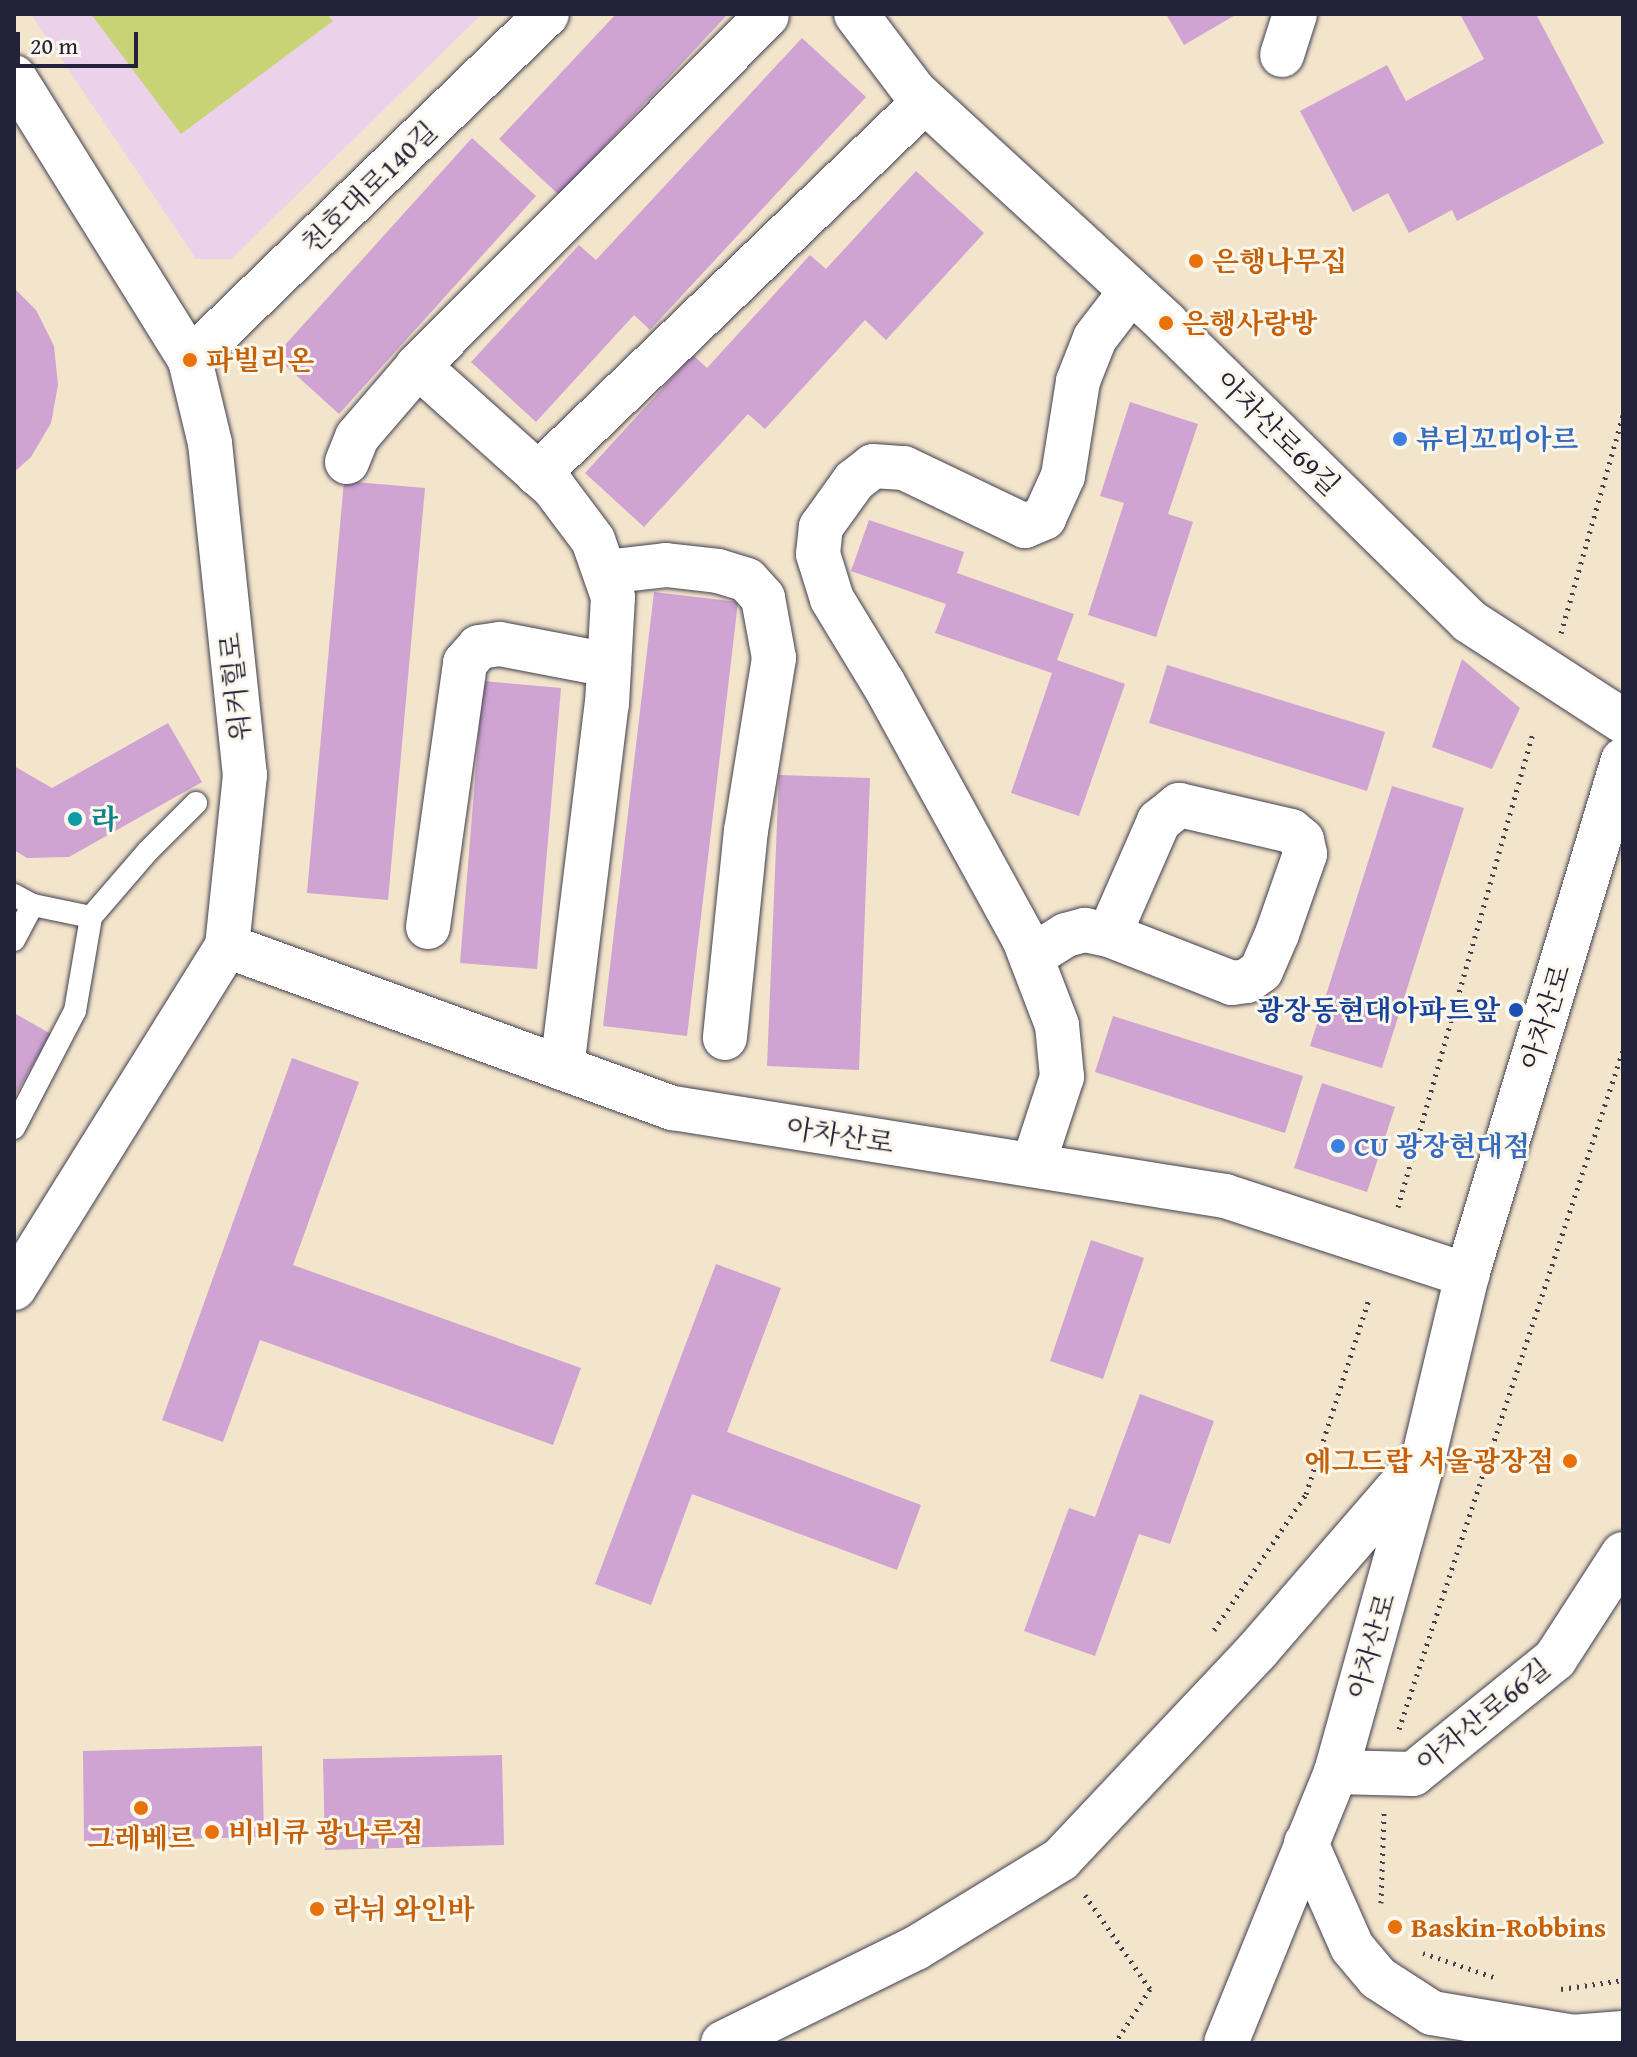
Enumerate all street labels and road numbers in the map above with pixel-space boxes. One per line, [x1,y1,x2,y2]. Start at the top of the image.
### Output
street label: 천호대로140길 [294,114,444,260]
street label: 아차산로69길 [1209,364,1347,502]
street label: 워커힐로 [213,631,257,743]
street label: 아차산로 [1513,960,1577,1074]
street label: 아차산로 [784,1110,896,1160]
street label: 아차산로 [1340,1589,1402,1703]
street label: 아차산로66길 [1409,1651,1557,1779]

